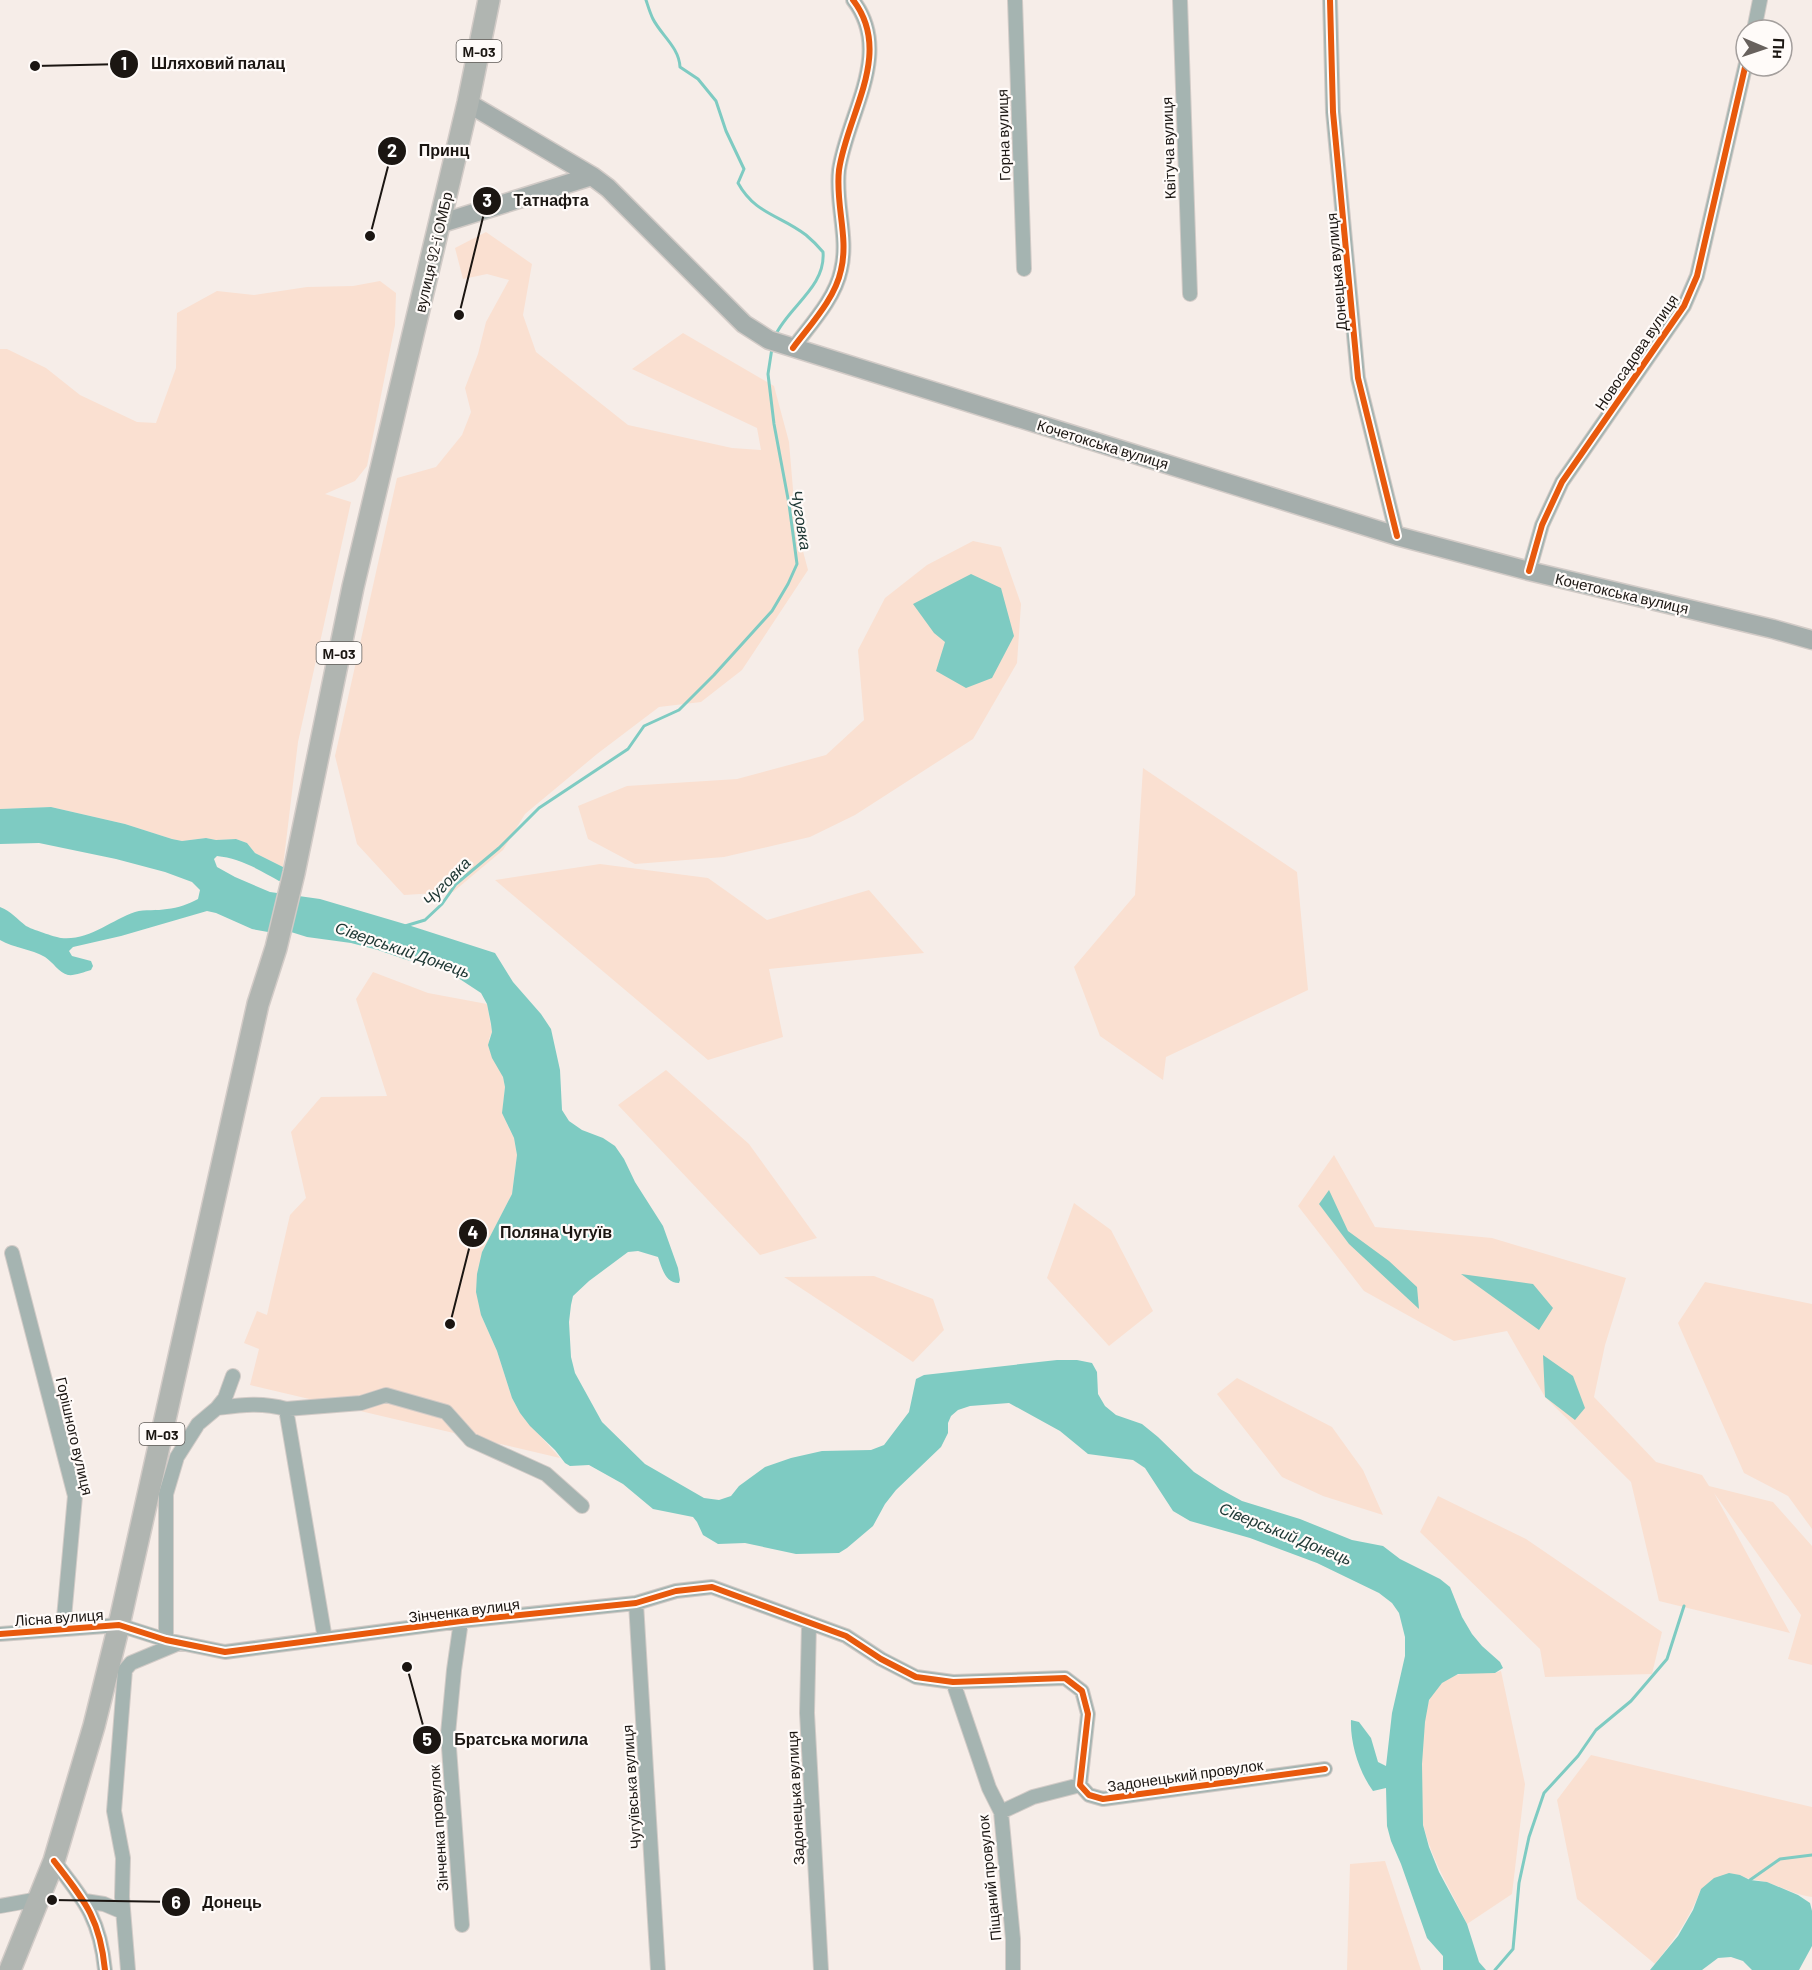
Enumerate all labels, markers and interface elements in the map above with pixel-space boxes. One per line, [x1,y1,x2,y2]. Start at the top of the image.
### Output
north arrow [1734,18,1794,78]
text: Пн [1770,38,1789,59]
road number: М-03 [456,40,502,62]
callout: Шляховий палац [109,47,297,81]
text: 1 [121,52,127,74]
text: Шляховий палац [151,53,285,72]
street label: Горна вулиця [992,89,1014,181]
street label: Квітуча вулиця [1157,97,1179,199]
callout: Принц [377,134,481,168]
text: 2 [387,139,397,161]
text: Принц [419,140,469,159]
callout: Татнафта [472,184,601,218]
text: 3 [482,189,492,211]
street label: вулиця 92-ї ОМБр [410,190,456,314]
text: Татнафта [513,190,589,209]
street label: Донецька вулиця [1322,212,1350,332]
street label: Новосадова вулиця [1590,291,1682,413]
street label: Кочетокська вулиця [1035,415,1171,473]
water label: Чуговка [788,489,816,551]
street label: Кочетокська вулиця [1554,569,1690,617]
road number: М-03 [316,642,362,664]
water label: Чуговка [418,853,474,909]
water label: Сіверський Донець [333,917,473,981]
callout: Поляна Чугуїв [458,1216,624,1250]
text: 4 [468,1221,479,1243]
text: Поляна Чугуїв [500,1222,612,1241]
street label: Горішного вулиця [53,1375,97,1497]
road number: М-03 [140,1423,184,1445]
water label: Сіверський Донець [1217,1498,1355,1568]
street label: Зінченка вулиця [407,1594,521,1626]
street label: Лісна вулиця [14,1605,104,1629]
callout: Братська могила [412,1723,600,1757]
street label: Чугуївська вулиця [618,1724,644,1850]
text: 5 [422,1728,432,1750]
text: Братська могила [454,1729,588,1748]
street label: Задонецька вулиця [782,1730,808,1866]
street label: Задонецький провулок [1106,1755,1265,1795]
street label: Зінченка провулок [425,1764,451,1892]
street label: Піщаний провулок [973,1814,1005,1942]
callout: Донець [161,1885,274,1919]
text: 6 [171,1891,181,1913]
text: Донець [202,1892,262,1911]

